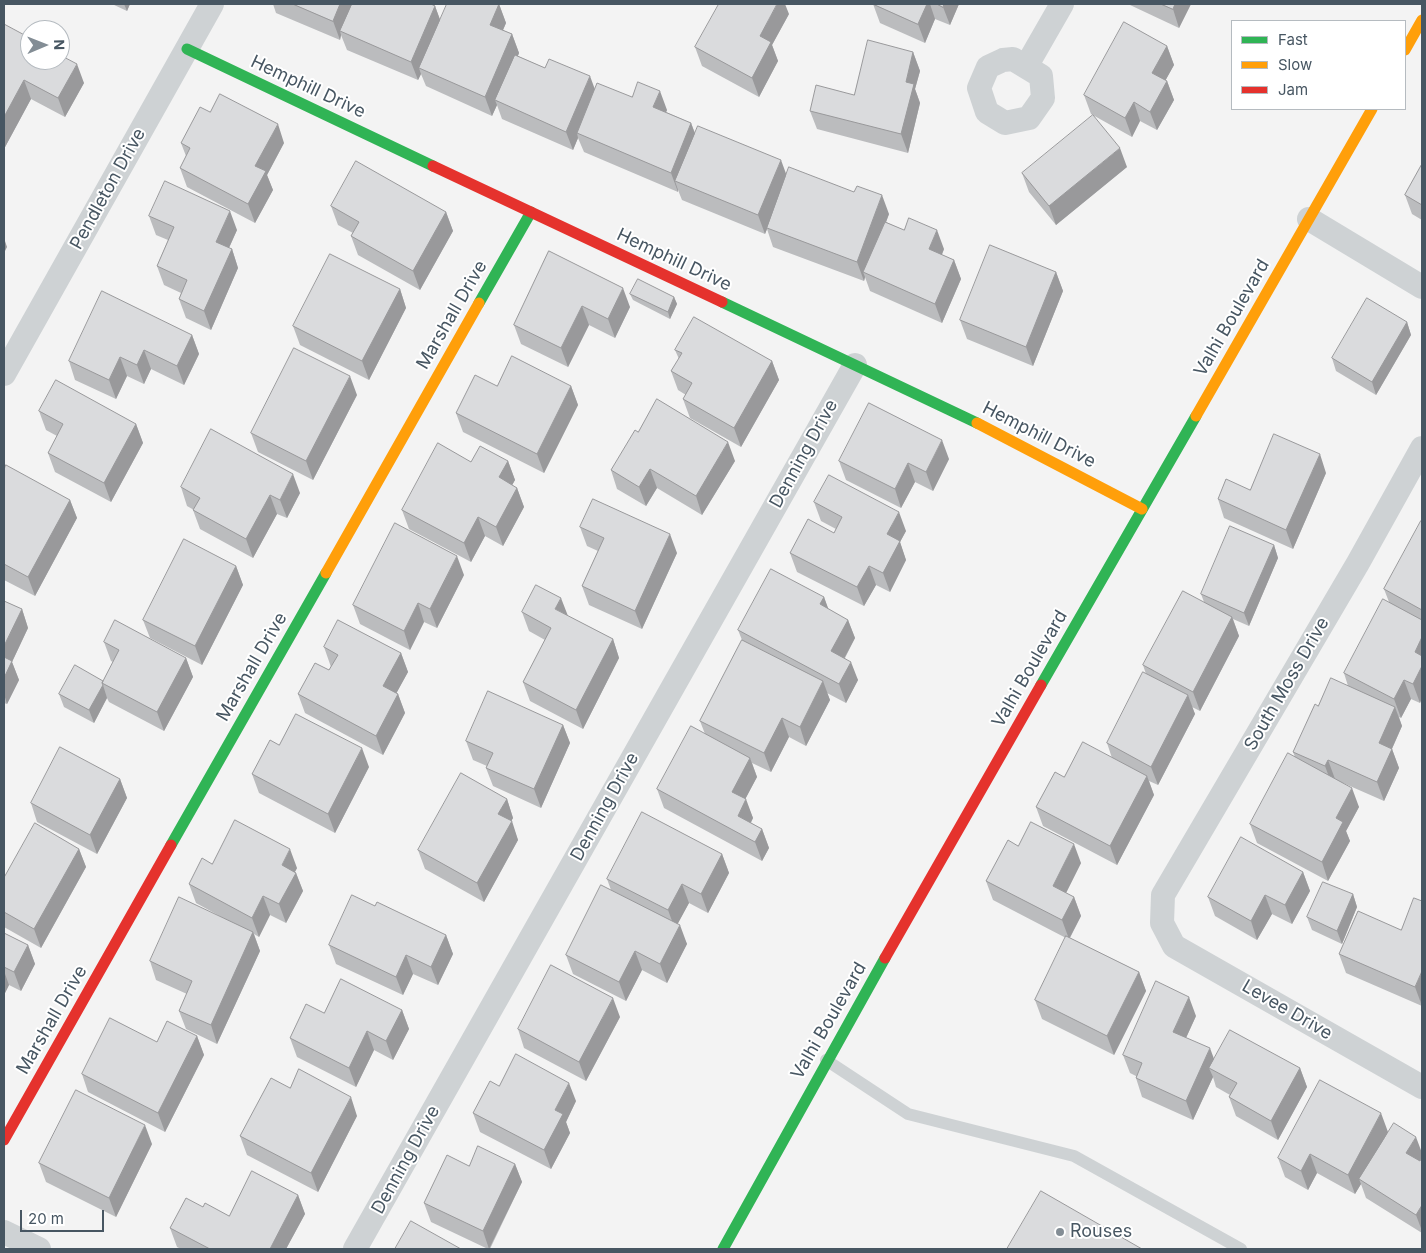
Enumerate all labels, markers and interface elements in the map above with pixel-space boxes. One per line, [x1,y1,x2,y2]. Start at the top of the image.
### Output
north arrow [20,20,70,70]
legend [1231,20,1406,110]
text: Fast [1278,30,1308,49]
text: N [51,39,68,50]
street label: Hemphill Drive [247,51,369,123]
text: Slow [1278,55,1312,74]
text: Jam [1278,80,1308,99]
street label: Pendleton Drive [66,125,150,253]
street label: Hemphill Drive [613,224,735,296]
street label: Valhi Boulevard [1190,256,1274,380]
street label: Marshall Drive [412,257,492,373]
street label: Denning Drive [765,396,843,512]
street label: Hemphill Drive [979,397,1099,473]
street label: Valhi Boulevard [988,607,1072,731]
street label: Marshall Drive [212,609,292,725]
street label: South Moss Drive [1240,613,1334,755]
street label: Denning Drive [566,749,644,865]
street label: Valhi Boulevard [787,959,871,1083]
street label: Marshall Drive [12,962,92,1078]
street label: Levee Drive [1238,975,1336,1045]
street label: Denning Drive [367,1102,445,1218]
scale bar [22,1200,106,1232]
text: 20 m [28,1209,64,1228]
place label: Rouses [1070,1221,1132,1243]
marker: Rouses [1054,1226,1066,1238]

